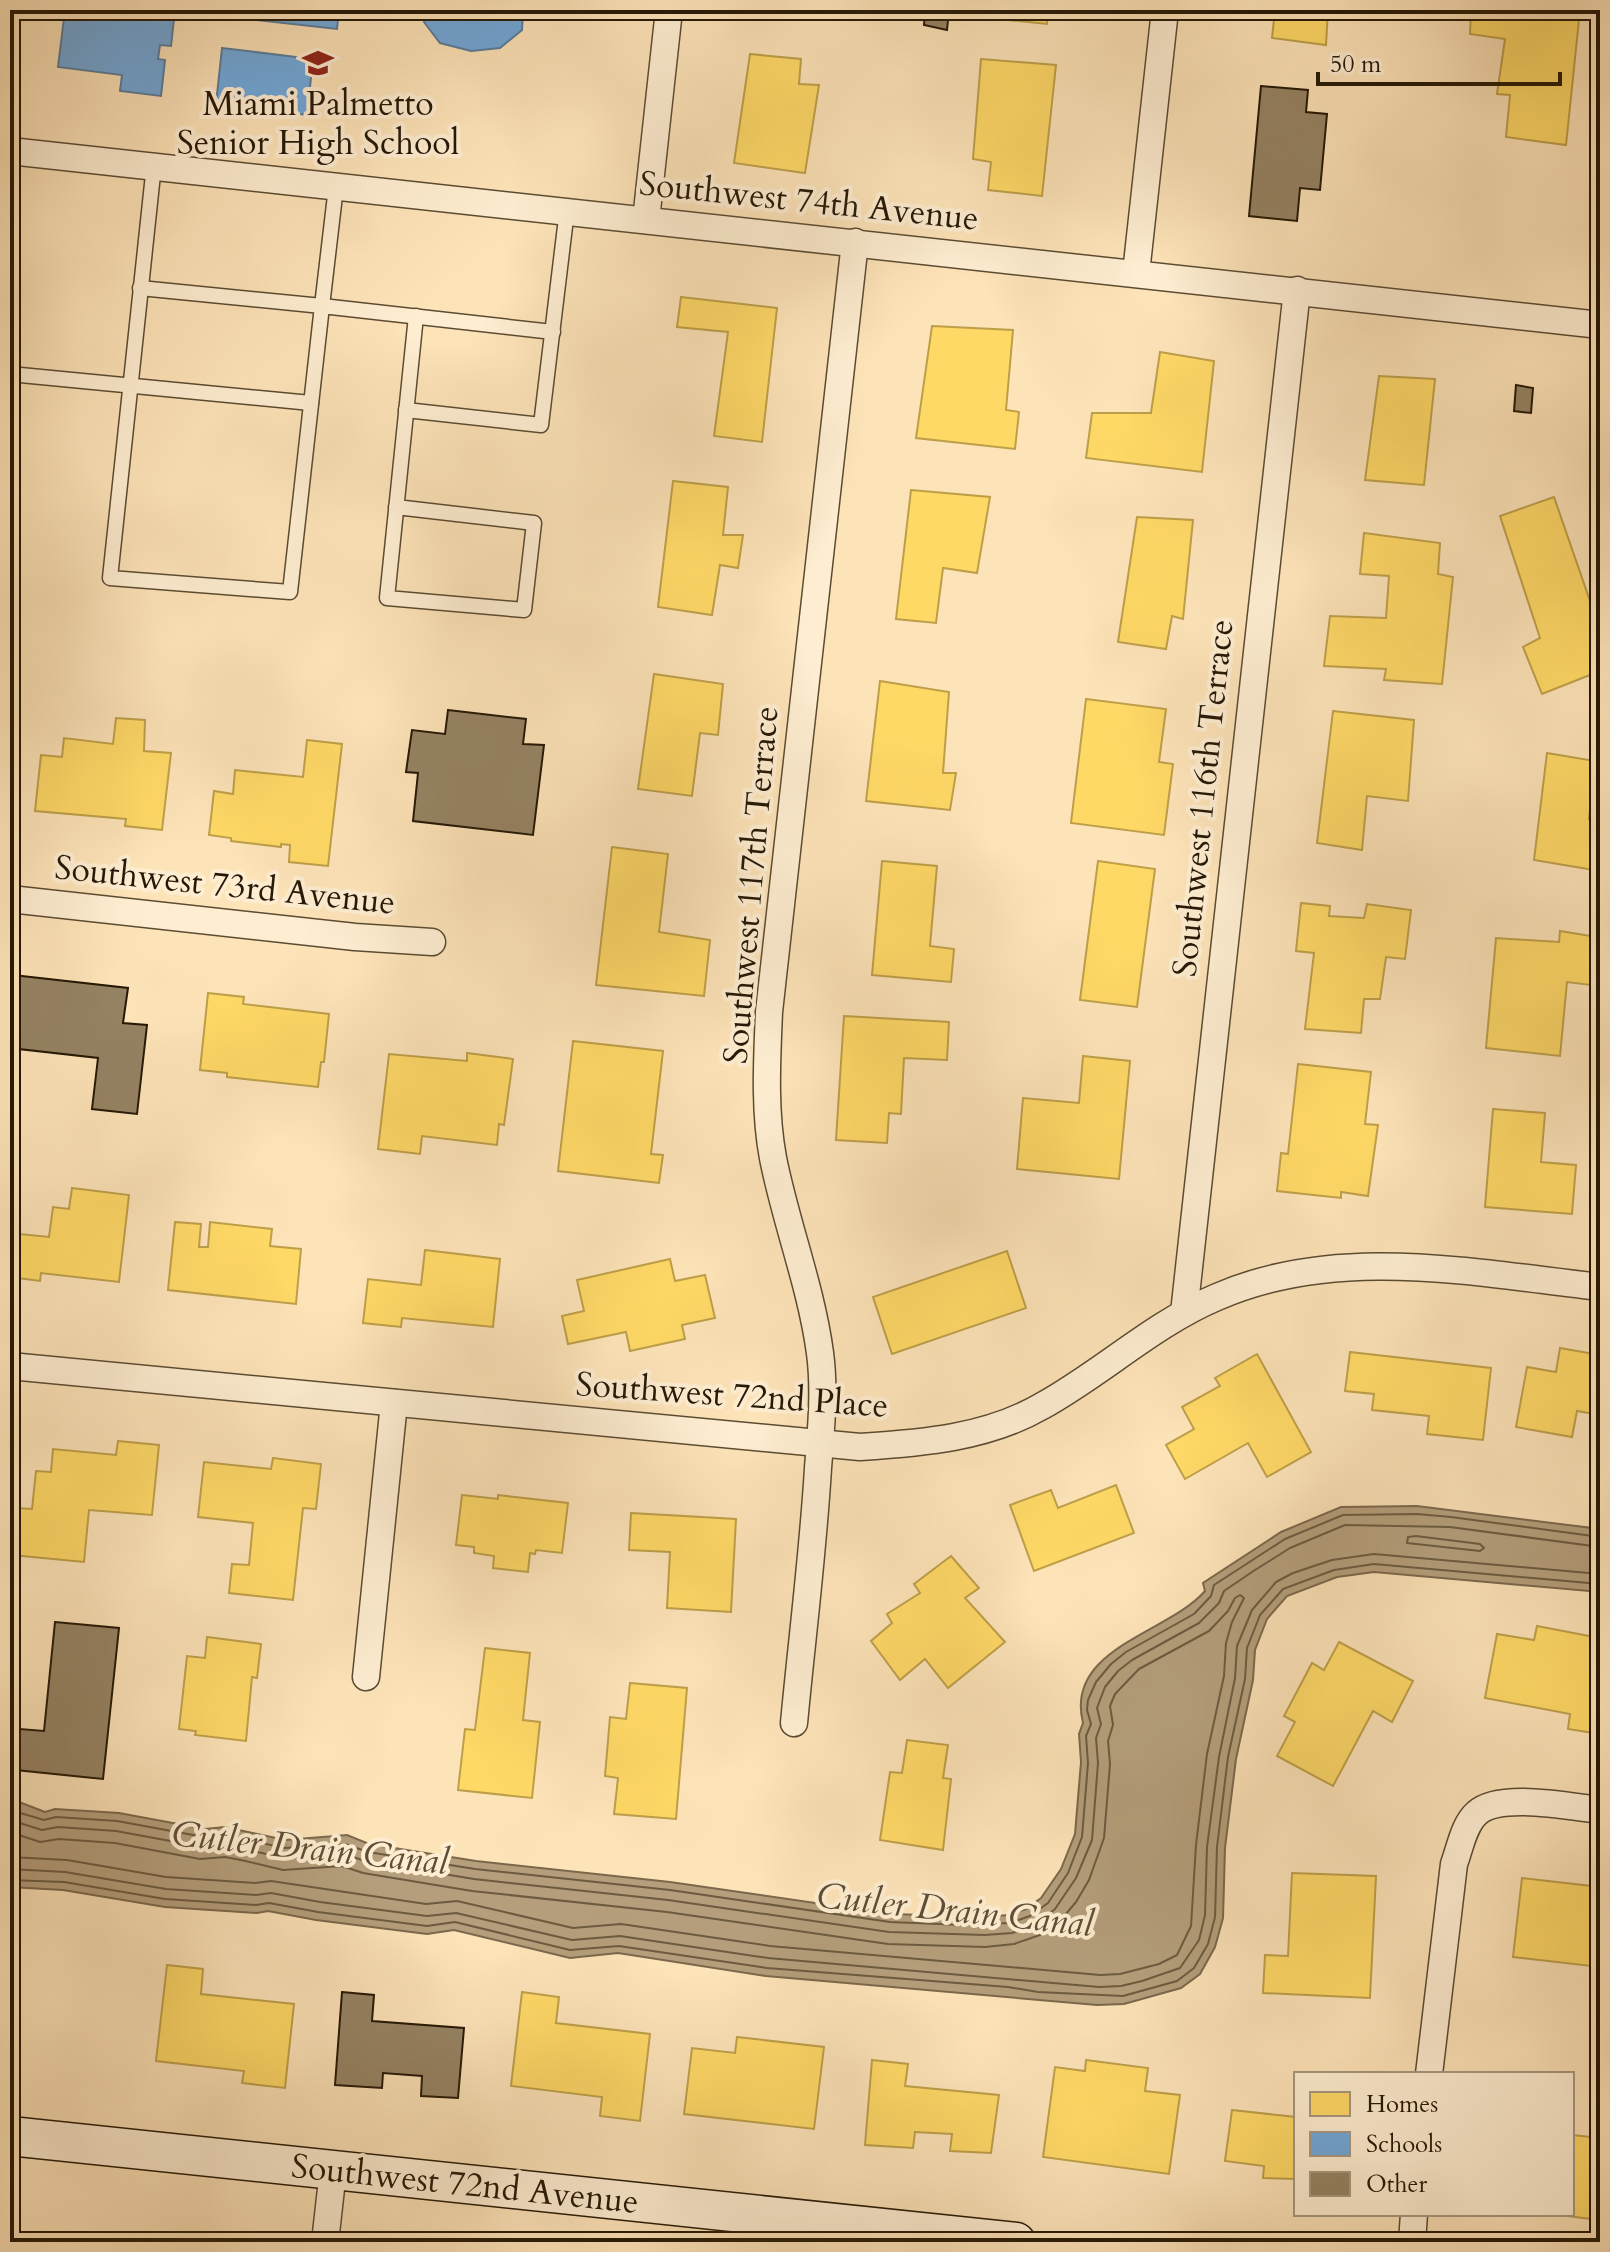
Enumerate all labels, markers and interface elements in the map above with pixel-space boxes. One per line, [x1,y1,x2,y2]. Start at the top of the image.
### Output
scale bar [1318,36,1560,86]
school or university icon: Miami Palmetto Senior High School [301,46,335,80]
text: 50 m [1330,48,1382,81]
place label: Miami Palmetto Senior High School [177,81,460,166]
street label: Southwest 74th Avenue [637,160,981,242]
street label: Southwest 116th Terrace [1161,617,1245,979]
street label: Southwest 117th Terrace [712,704,790,1066]
street label: Southwest 73rd Avenue [52,844,398,926]
street label: Southwest 72nd Place [574,1361,890,1429]
water label: Cutler Drain Canal [169,1809,452,1887]
water label: Cutler Drain Canal [814,1871,1097,1949]
legend [1294,2072,1574,2216]
text: Homes [1366,2088,1438,2121]
text: Schools [1366,2128,1442,2161]
street label: Southwest 72nd Avenue [289,2143,641,2225]
text: Other [1366,2168,1427,2201]

